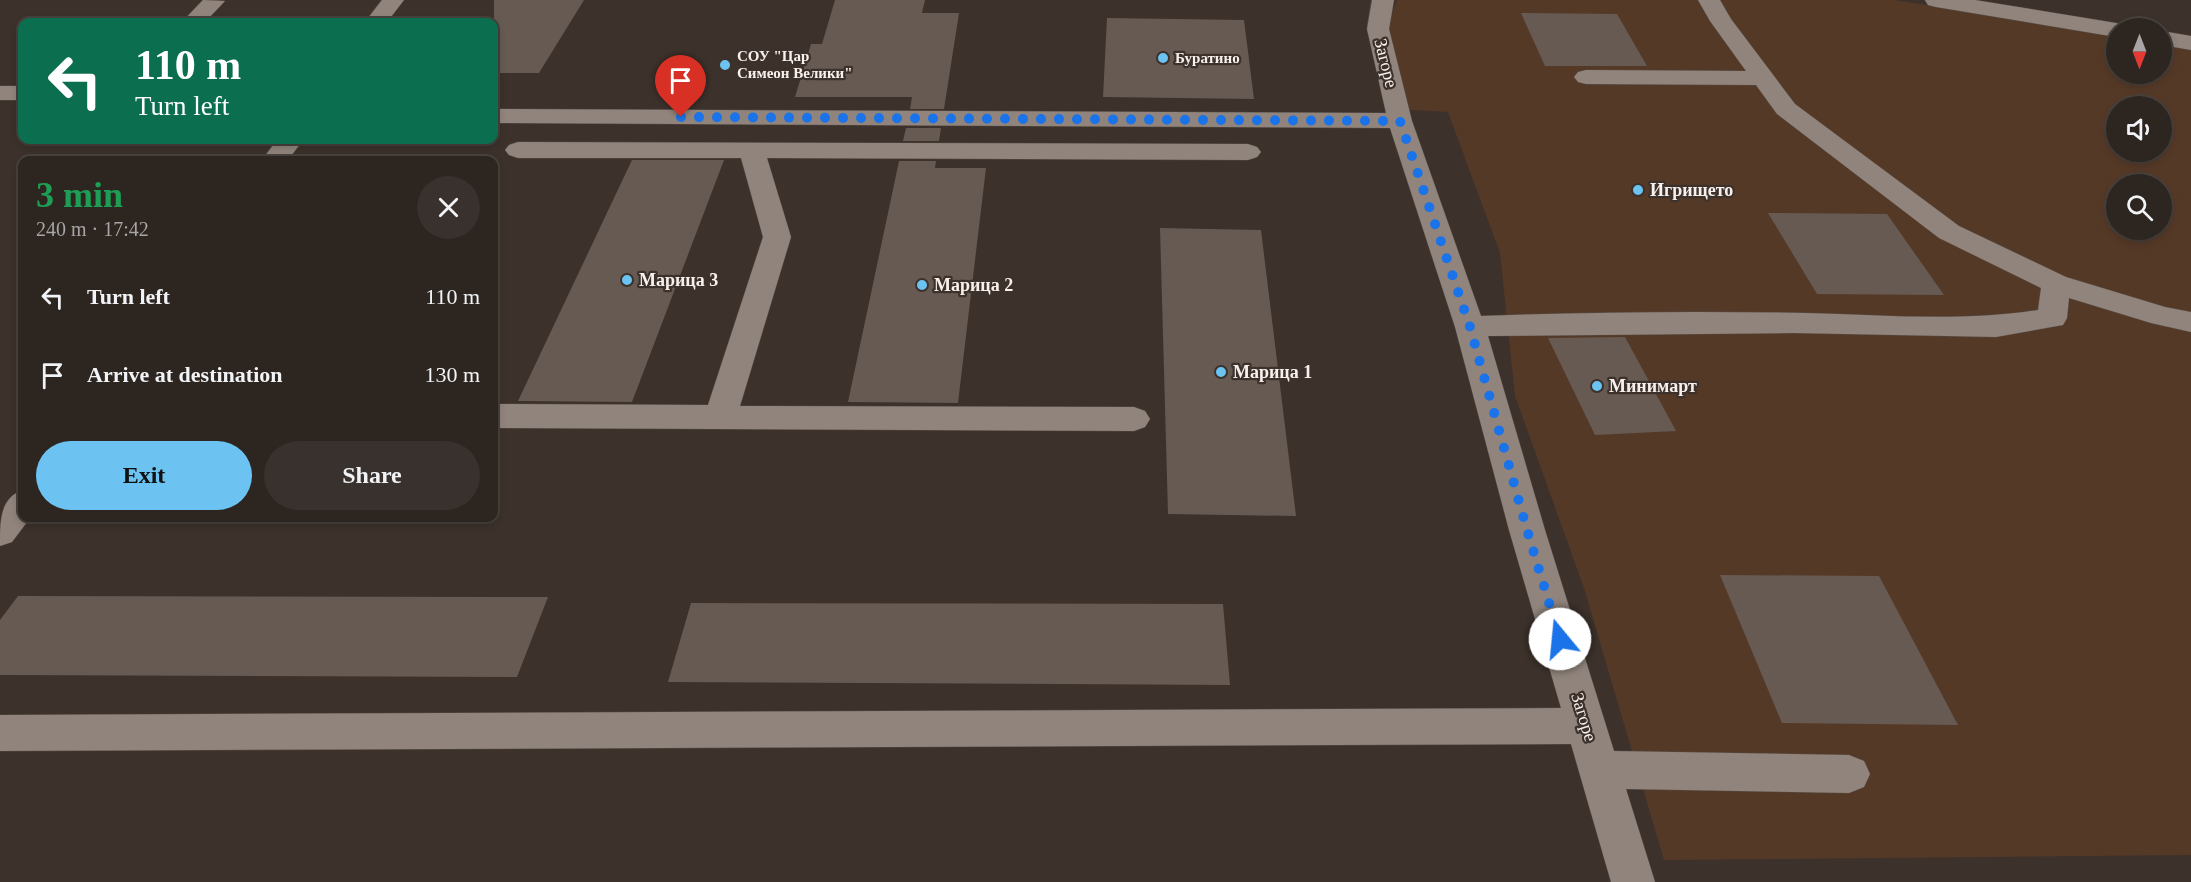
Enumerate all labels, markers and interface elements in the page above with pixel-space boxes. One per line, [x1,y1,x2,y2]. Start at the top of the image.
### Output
north arrow [2106,18,2172,84]
map controls [2106,18,2172,240]
street label: Загоре [1370,36,1402,90]
icon: left [36,42,114,120]
text: 110 m [135,42,241,88]
place label: СОУ "Цар Симеон Велики" [737,48,853,81]
place label: Буратино [1175,50,1240,66]
marker: Буратино [1156,51,1170,65]
pin [655,55,706,117]
marker: СОУ "Цар Симеон Велики" [718,58,732,72]
icon: arrive [664,64,697,97]
text: Turn left [135,91,229,121]
button: sound [2106,96,2172,162]
button: search [2106,174,2172,240]
text: 3 min [36,175,123,215]
button: close [417,176,480,239]
place label: Игрището [1650,180,1733,200]
marker: Игрището [1631,183,1645,197]
text: 240 m · 17:42 [36,218,149,240]
place label: Марица 3 [639,270,718,290]
marker: Марица 3 [620,273,634,287]
place label: Марица 2 [934,275,1013,295]
marker: Марица 2 [915,278,929,292]
icon: left [36,281,69,314]
text: Turn left [87,284,170,309]
text: 110 m [425,284,480,309]
icon: arrive [36,359,69,392]
text: Arrive at destination [87,362,283,387]
text: 130 m [424,362,480,387]
place label: Марица 1 [1233,362,1312,382]
marker: Марица 1 [1214,365,1228,379]
place label: Минимарт [1609,376,1697,396]
marker: Минимарт [1590,379,1604,393]
button: Exit [36,441,252,510]
button: Share [264,441,480,510]
position arrow [1528,607,1592,671]
street label: Загоре [1567,690,1601,744]

